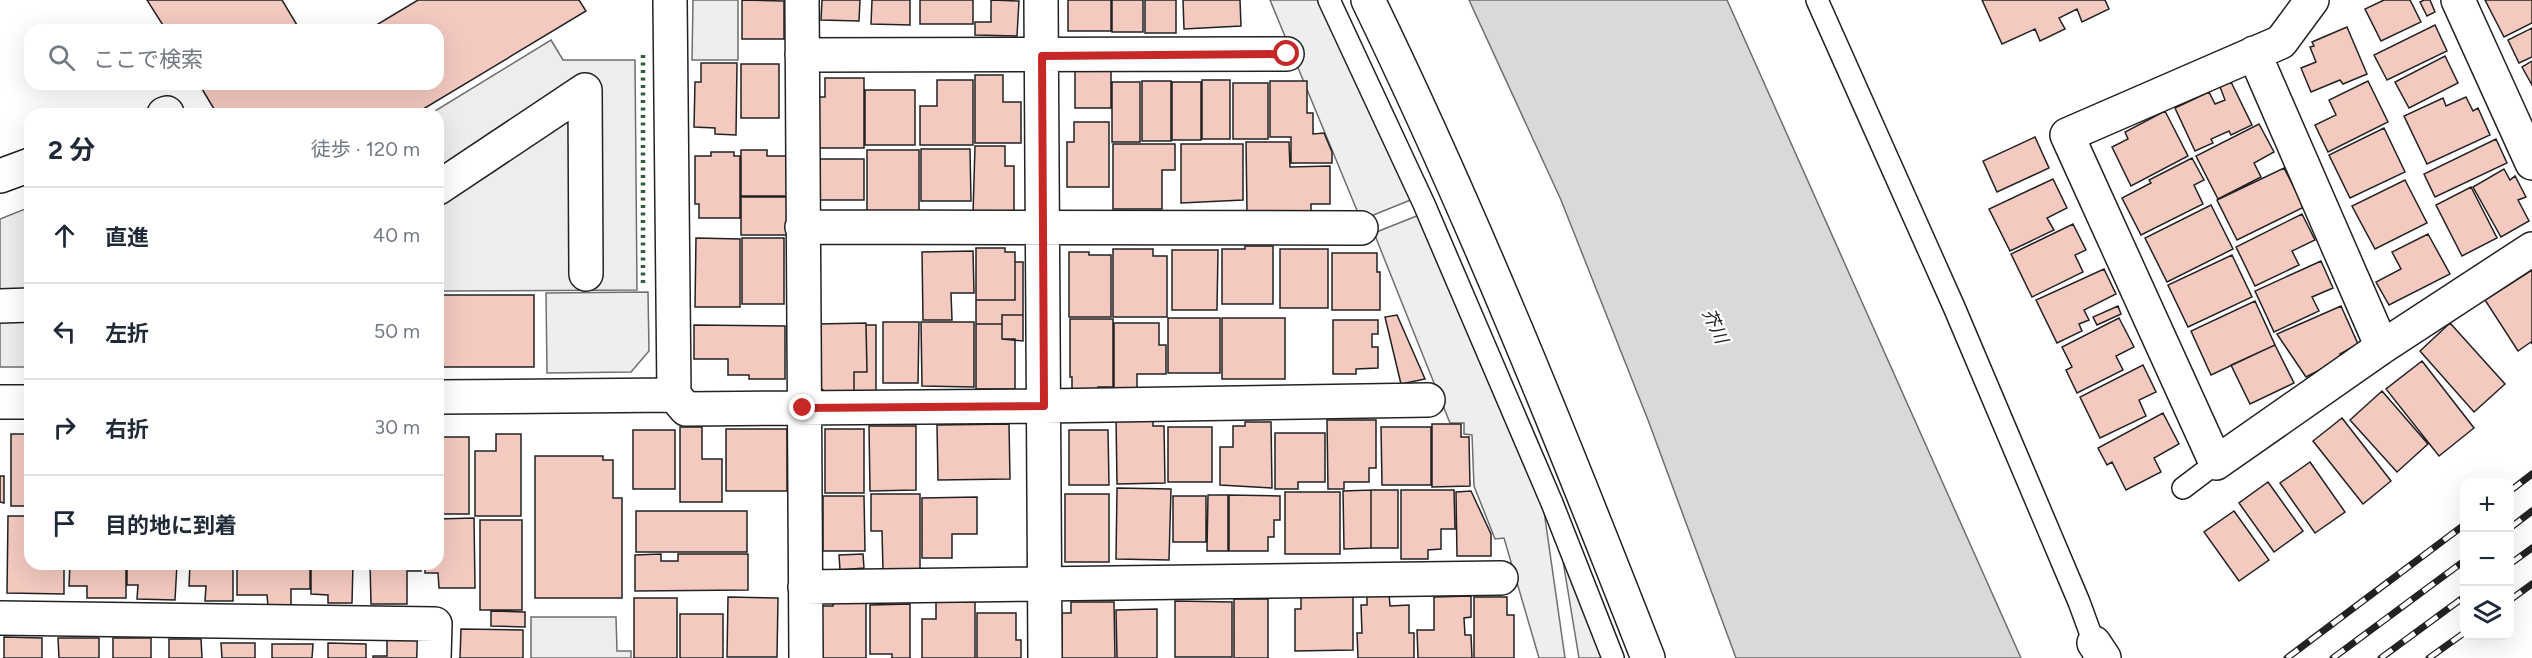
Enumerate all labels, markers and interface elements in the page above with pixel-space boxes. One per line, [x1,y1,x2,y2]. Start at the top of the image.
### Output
search box [24,24,444,90]
route start [1273,40,1299,66]
icon: search [45,41,78,74]
text: ここで検索 [93,46,203,73]
text: 2 分 [48,134,95,166]
text: 徒歩 · 120 m [311,137,420,161]
icon: ahead [48,219,81,252]
text: 40 m [373,223,420,247]
text: 直進 [105,224,149,251]
water label: 芥川 [1697,305,1733,349]
icon: left [48,315,81,348]
text: 50 m [374,319,420,343]
text: 左折 [105,320,149,347]
route end [789,394,815,420]
icon: right [48,411,81,444]
text: 30 m [374,415,420,439]
text: 右折 [105,416,149,443]
map controls [2460,478,2514,640]
button: + [2460,478,2514,532]
icon: arrive [48,507,81,540]
text: 目的地に到着 [105,512,237,539]
button: − [2460,532,2514,586]
button: layers [2460,586,2514,640]

